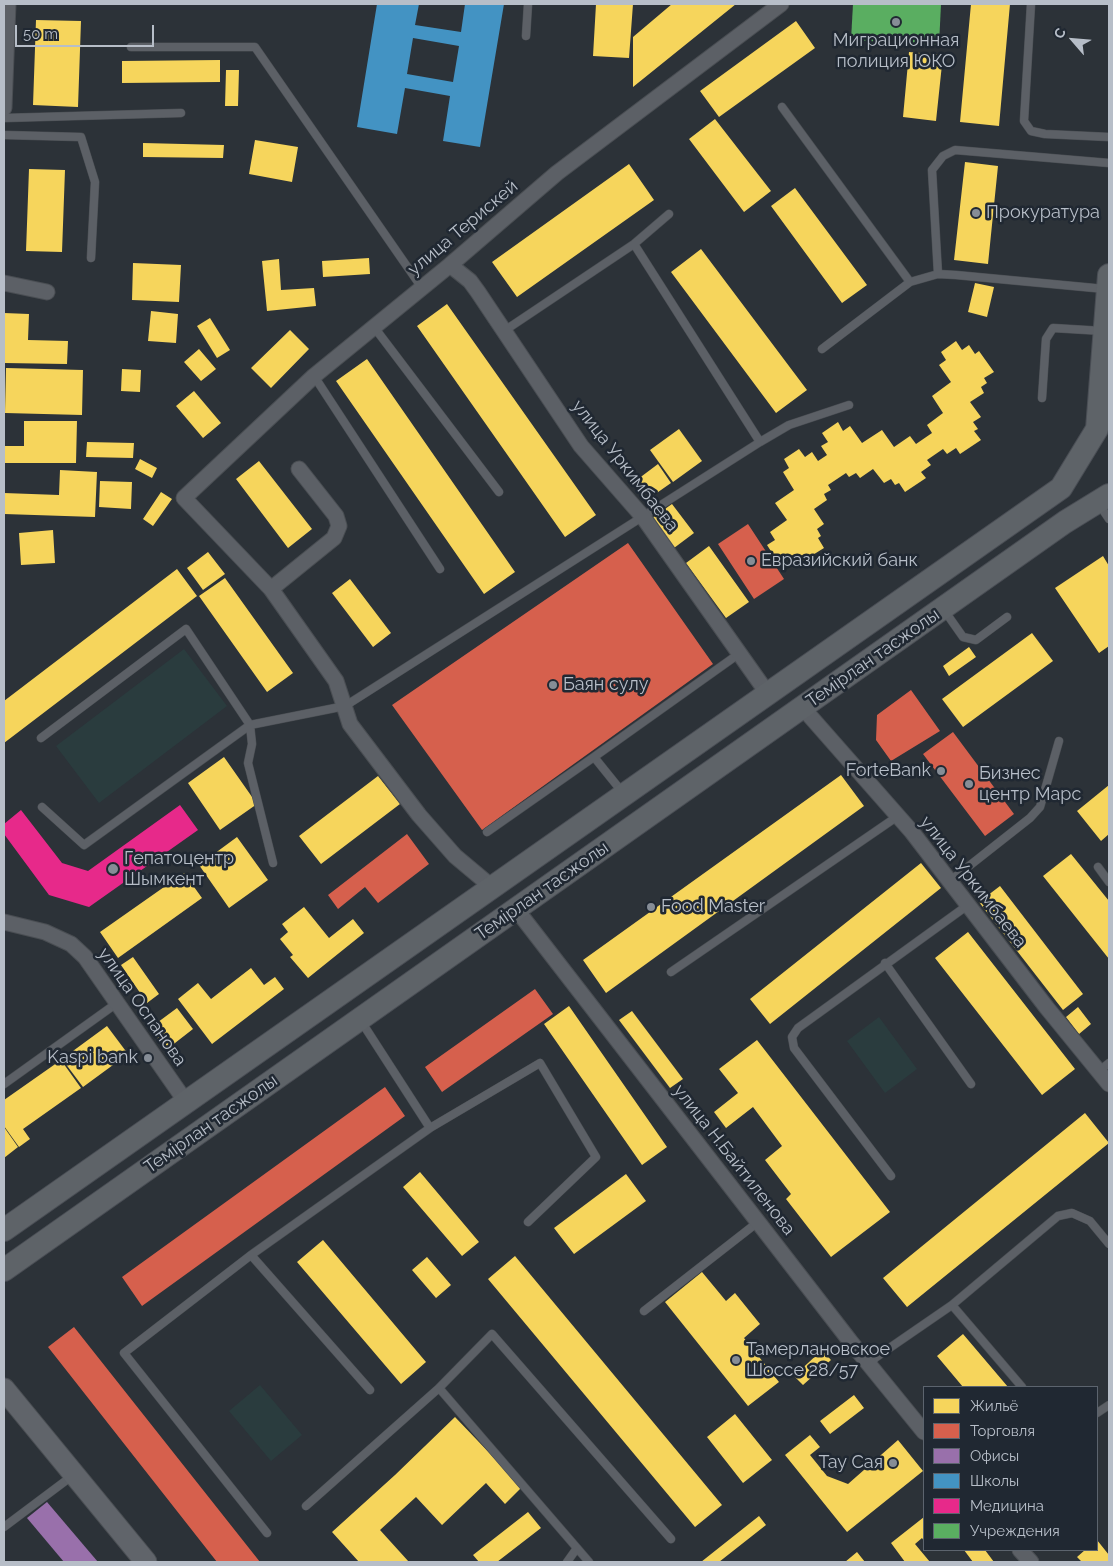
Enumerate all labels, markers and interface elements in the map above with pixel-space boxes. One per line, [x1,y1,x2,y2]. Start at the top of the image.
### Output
scale bar [18,15,156,47]
north arrow [1048,15,1098,65]
marker: Миграционная полиция ЮКО [890,16,902,28]
text: 50 m [23,25,58,43]
text: С [1050,25,1069,41]
place label: Миграционная полиция ЮКО [833,30,959,72]
street label: улица Терискей [404,176,522,280]
place label: Прокуратура [986,202,1100,224]
marker: Прокуратура [970,207,982,219]
street label: улица Уркимбаева [567,396,683,536]
place label: Евразийский банк [761,550,918,572]
marker: Евразийский банк [745,555,757,567]
street label: Темірлан тасжолы [802,604,944,712]
place label: Баян сулу [563,674,648,696]
marker: Баян сулу [547,679,559,691]
place label: ForteBank [846,760,931,782]
place label: Бизнес центр Марс [979,763,1081,806]
marker: ForteBank [935,765,947,777]
marker: Бизнес центр Марс [963,778,975,790]
street label: улица Уркимбаева [915,812,1031,952]
street label: Темірлан тасжолы [471,837,613,945]
place label: Гепатоцентр Шымкент [124,848,234,891]
marker: Гепатоцентр Шымкент [106,862,120,876]
place label: Food Master [661,896,765,918]
marker: Food Master [645,901,657,913]
street label: улица Оспанова [93,944,191,1070]
place label: Kaspi bank [47,1047,138,1069]
marker: Kaspi bank [142,1052,154,1064]
street label: Темірлан тасжолы [140,1070,282,1178]
street label: улица Н.Байтиленова [668,1080,800,1240]
place label: Тамерлановское Шоссе 28/57 [746,1339,890,1382]
marker: Тамерлановское Шоссе 28/57 [730,1354,742,1366]
legend [923,1386,1098,1551]
text: Жильё [970,1397,1018,1415]
text: Торговля [970,1422,1035,1440]
text: Офисы [970,1447,1019,1465]
place label: Тау Сая [819,1452,883,1474]
marker: Тау Сая [887,1457,899,1469]
text: Школы [970,1472,1019,1490]
text: Медицина [970,1497,1044,1515]
text: Учреждения [970,1522,1060,1540]

